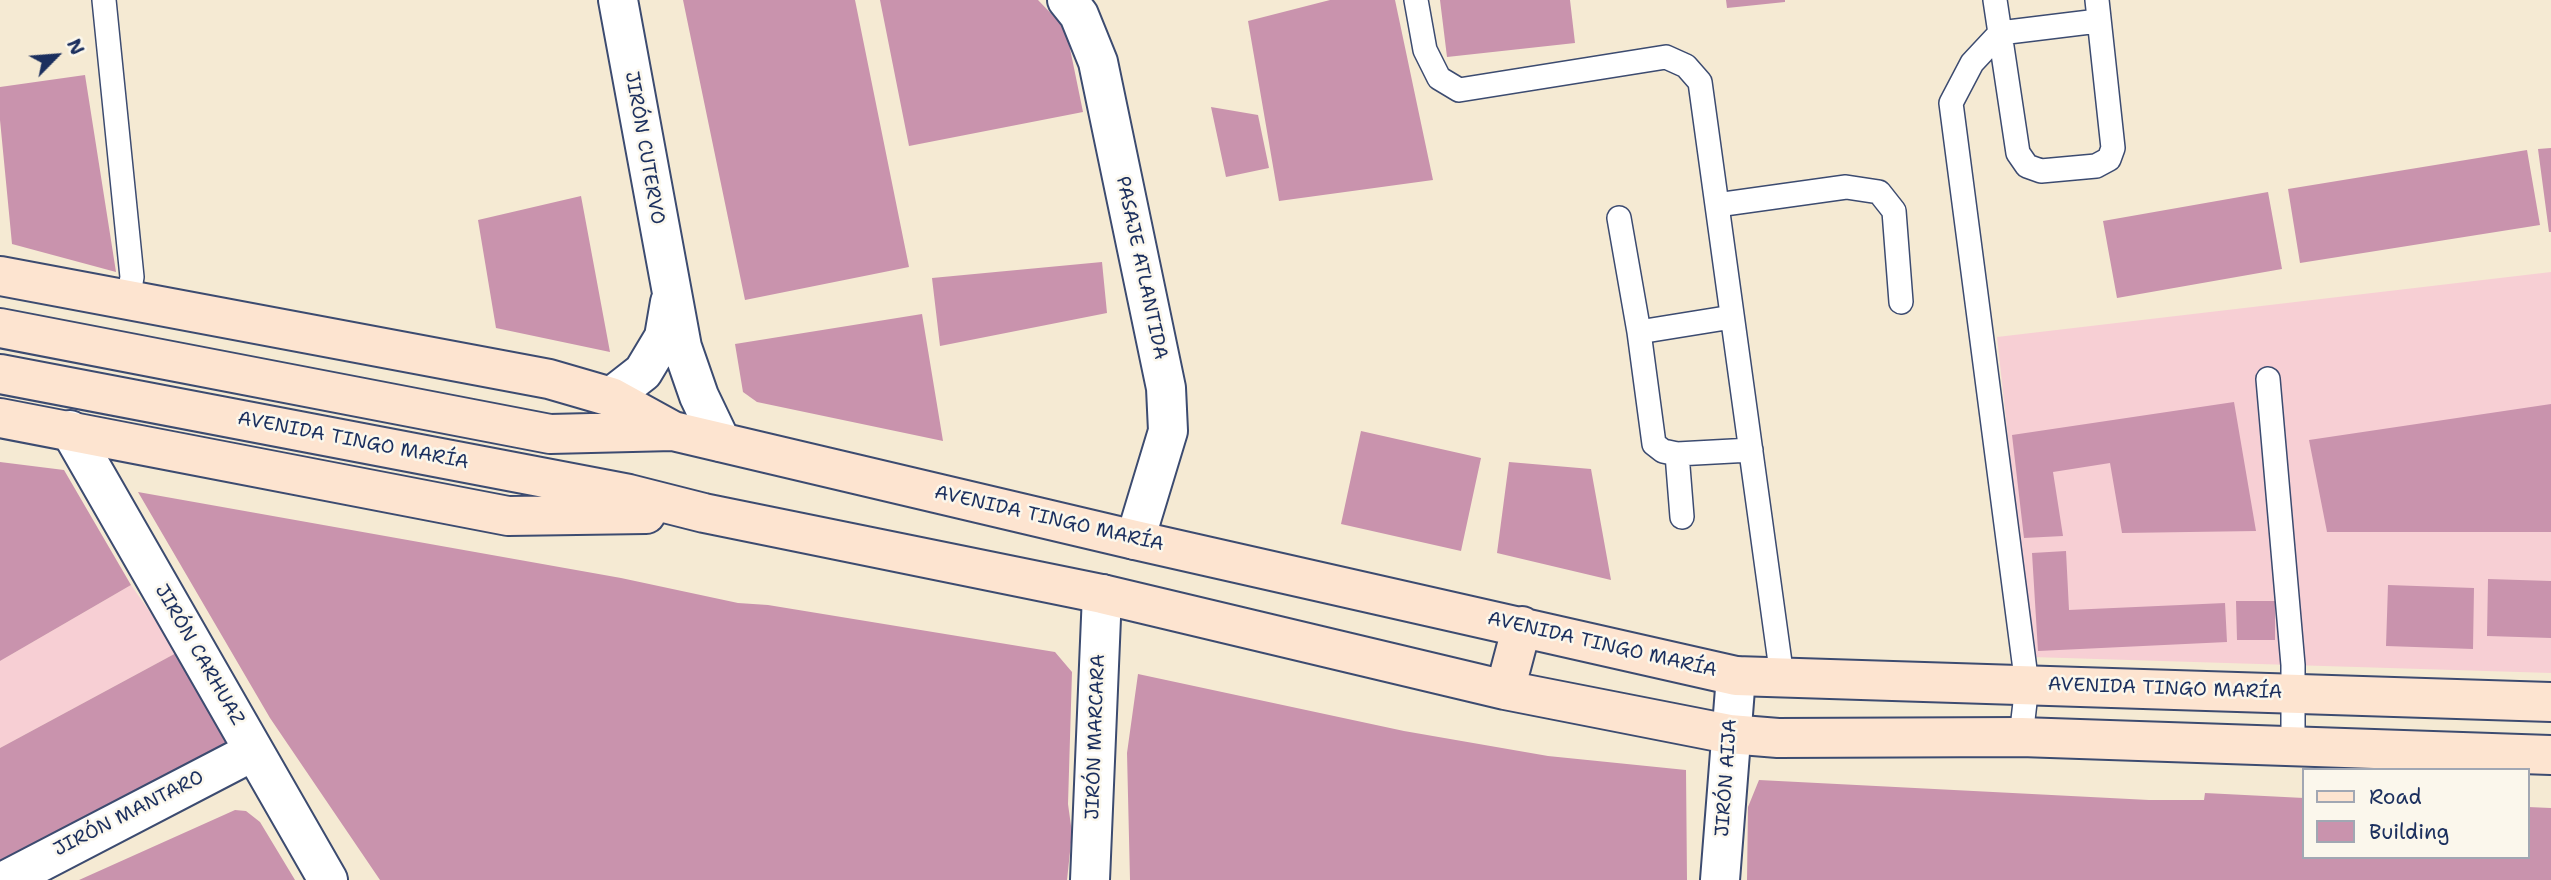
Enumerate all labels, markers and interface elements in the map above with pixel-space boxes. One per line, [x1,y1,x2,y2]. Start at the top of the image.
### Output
north arrow [21,21,91,91]
text: N [61,35,90,59]
street label: JIRÓN CUTERVO [619,70,669,226]
street label: PASAJE ATLANTIDA [1110,174,1172,362]
street label: AVENIDA TINGO MARÍA [236,407,470,475]
street label: AVENIDA TINGO MARÍA [932,481,1166,557]
street label: JIRÓN CARHUAZ [149,580,249,730]
street label: AVENIDA TINGO MARÍA [1485,607,1719,683]
street label: JIRÓN MARCARA [1082,654,1110,820]
street label: AVENIDA TINGO MARÍA [2047,674,2283,704]
street label: JIRÓN AIJA [1712,718,1742,838]
street label: JIRÓN MANTARO [50,766,208,862]
legend [2302,768,2530,859]
text: Road [2369,783,2422,811]
text: Building [2369,818,2449,846]

